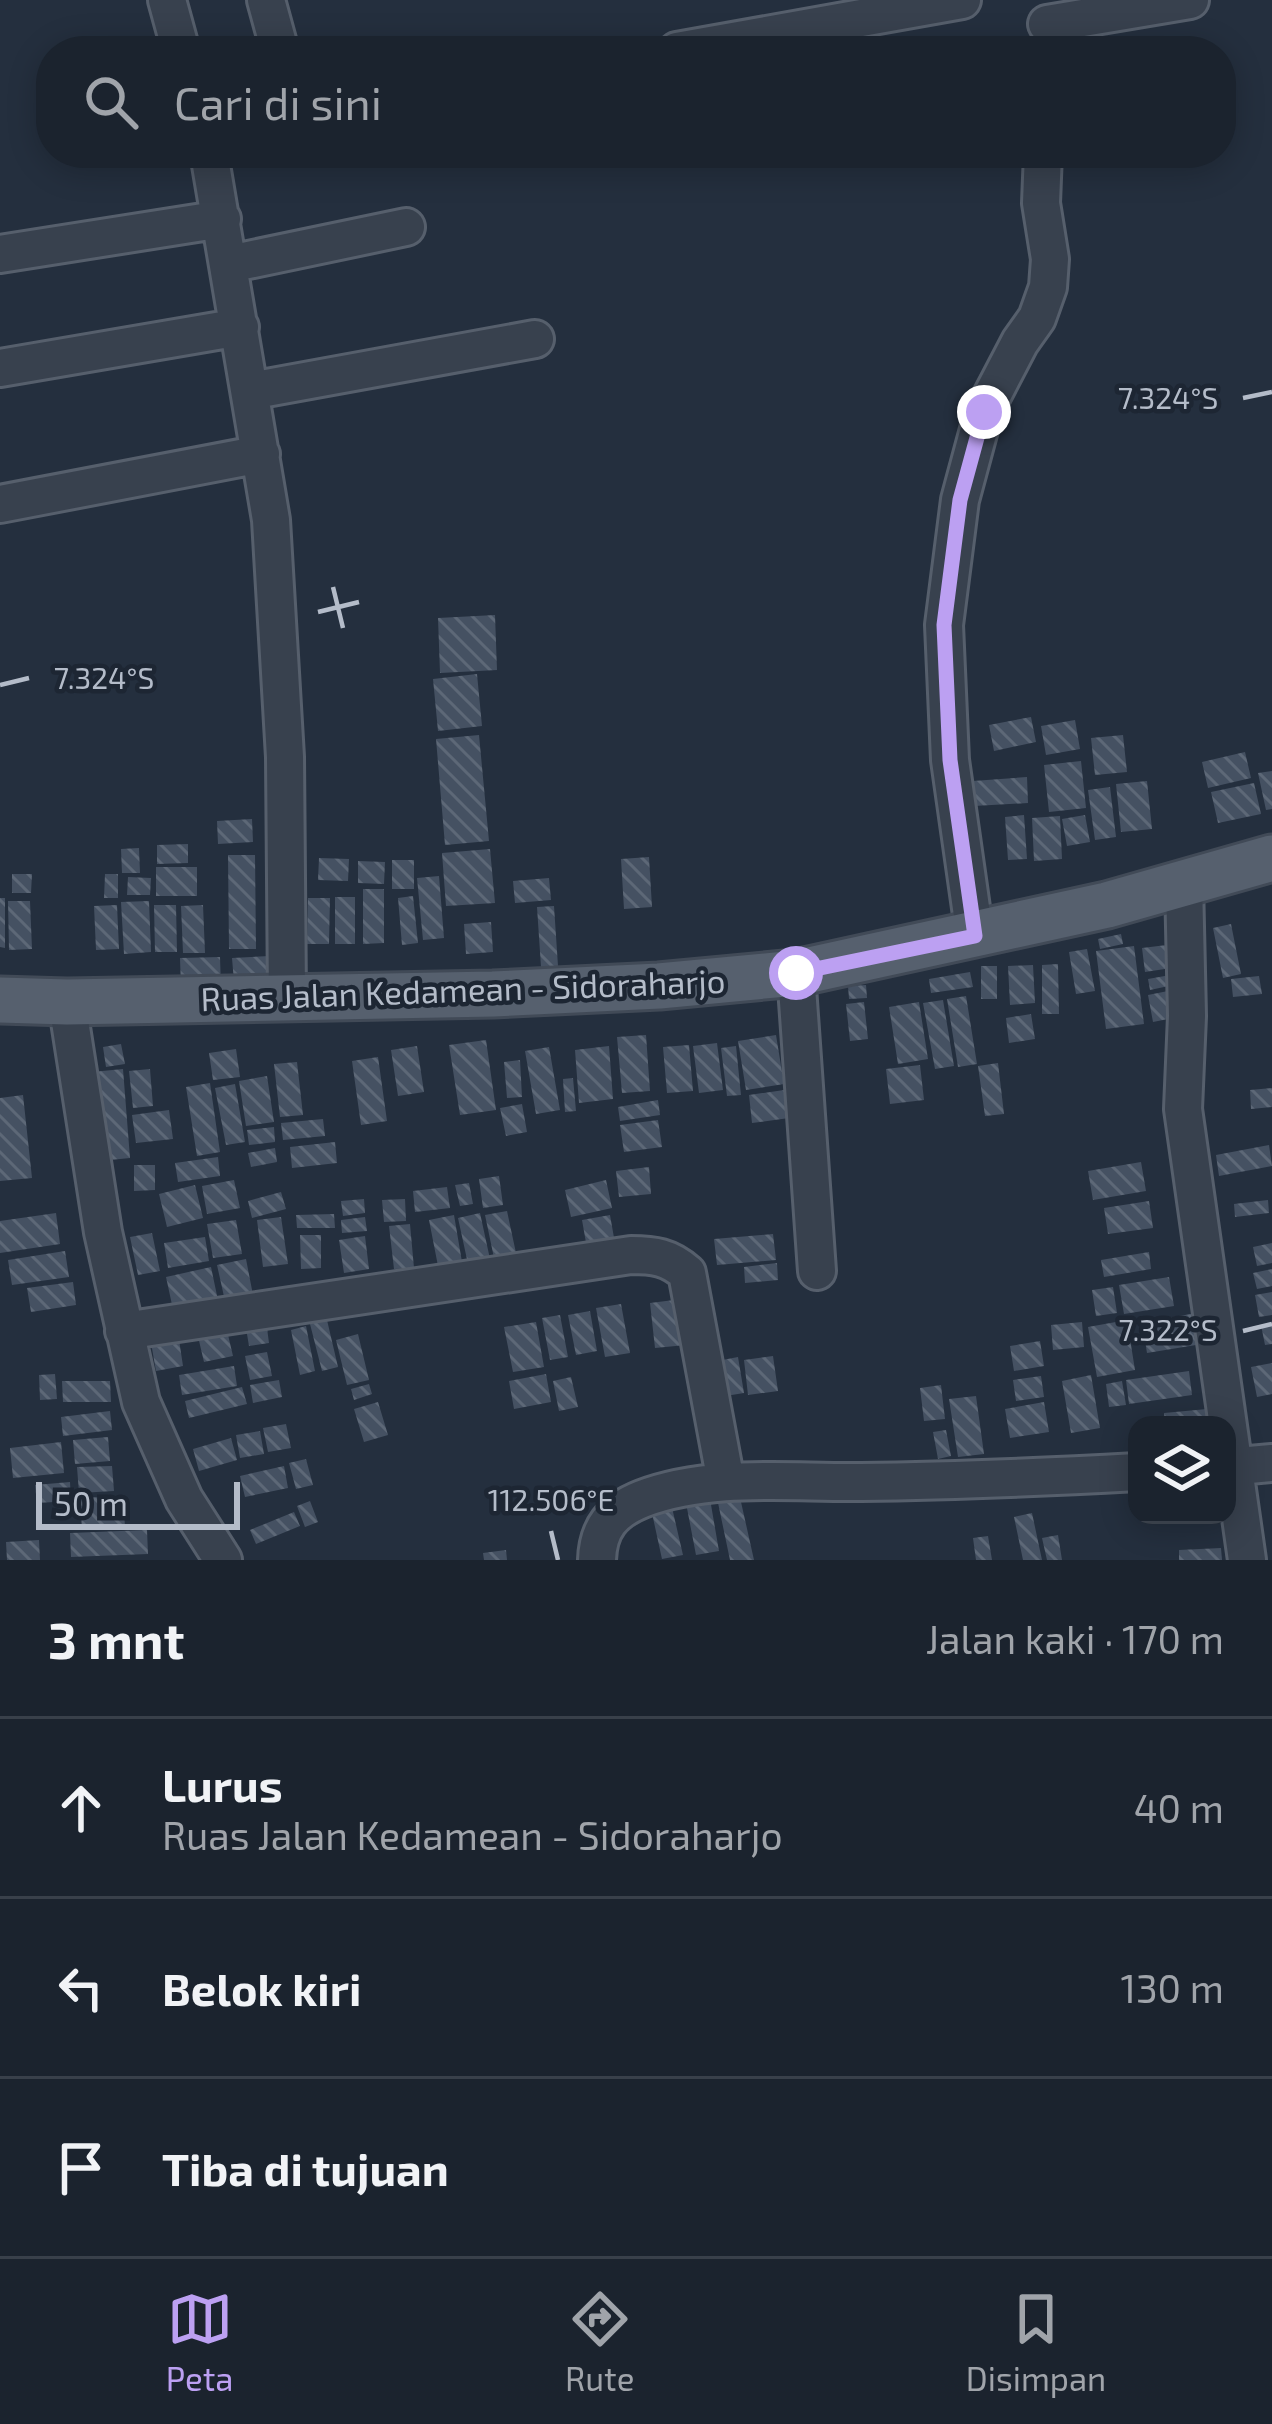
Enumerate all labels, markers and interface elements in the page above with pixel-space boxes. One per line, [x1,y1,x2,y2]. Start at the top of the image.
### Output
search box [36,36,1236,168]
icon: search [78,69,144,135]
text: Cari di sini [174,75,382,129]
text: 7.324°S [1118,379,1218,415]
route end [957,385,1011,439]
text: 7.324°S [54,659,154,695]
route start [769,946,823,1000]
street label: Ruas Jalan Kedamean - Sidoraharjo [200,960,726,1018]
text: 7.322°S [1119,1311,1217,1347]
map controls [1128,1416,1236,1524]
button: layers [1128,1416,1236,1524]
scale bar [36,1476,240,1529]
text: 112.506°E [488,1481,614,1517]
text: 50 m [54,1483,128,1523]
text: 3 mnt [48,1608,184,1669]
text: Jalan kaki · 170 m [926,1615,1224,1662]
text: Lurus [162,1757,283,1811]
icon: ahead [48,1775,114,1841]
text: 40 m [1134,1784,1224,1831]
text: Ruas Jalan Kedamean - Sidoraharjo [162,1811,783,1858]
icon: left [48,1955,114,2021]
text: Belok kiri [162,1961,361,2015]
text: 130 m [1120,1964,1224,2011]
icon: arrive [48,2135,114,2201]
text: Tiba di tujuan [162,2141,449,2195]
tab: Peta [166,2286,233,2398]
tab: Rute [565,2286,634,2398]
tab: Disimpan [966,2286,1106,2398]

